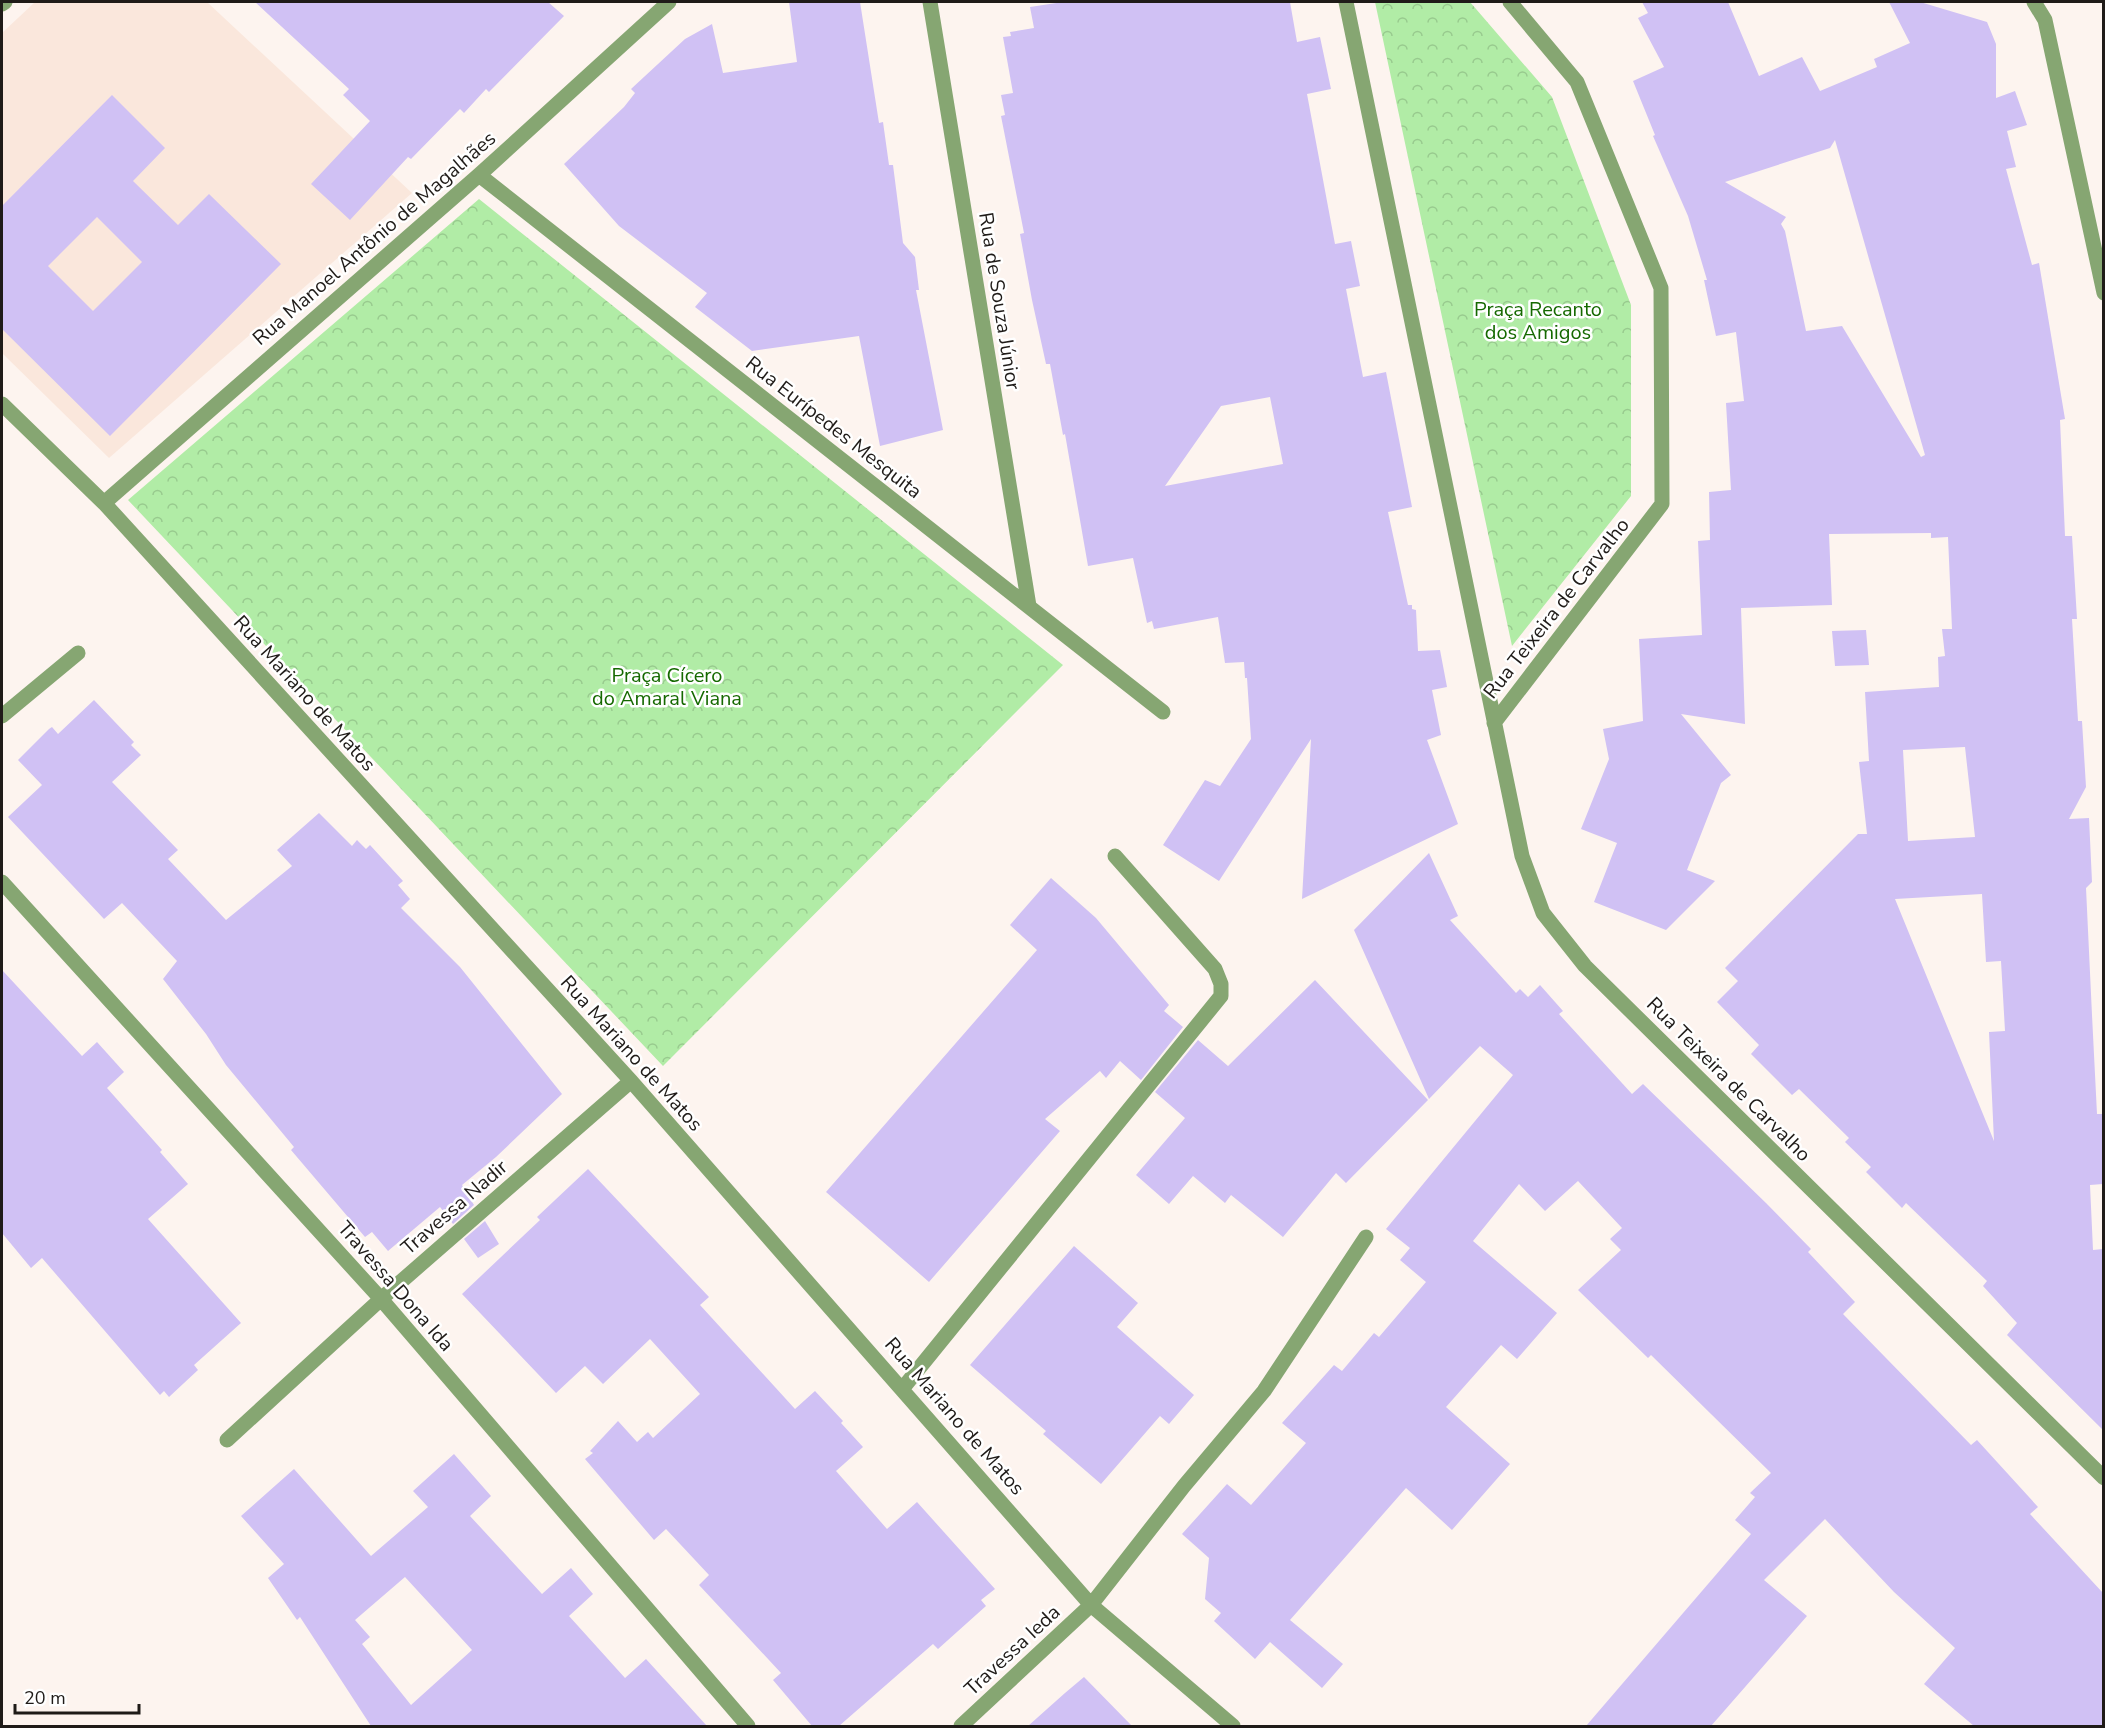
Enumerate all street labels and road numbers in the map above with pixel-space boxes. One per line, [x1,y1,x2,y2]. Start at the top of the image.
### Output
street label: Rua Manoel Antônio de Magalhães [247,125,502,352]
street label: Rua de Souza Júnior [972,210,1027,392]
street label: Rua Eurípedes Mesquita [740,350,927,505]
street label: Rua Teixeira de Carvalho [1477,512,1636,704]
street label: Rua Mariano de Matos [227,610,382,777]
street label: Rua Mariano de Matos [554,970,709,1137]
street label: Rua Teixeira de Carvalho [1640,991,1817,1168]
street label: Travessa Nadir [395,1154,513,1261]
street label: Travessa Dona Ida [332,1215,460,1357]
street label: Rua Mariano de Matos [879,1332,1031,1501]
street label: Travessa Ieda [959,1599,1066,1702]

